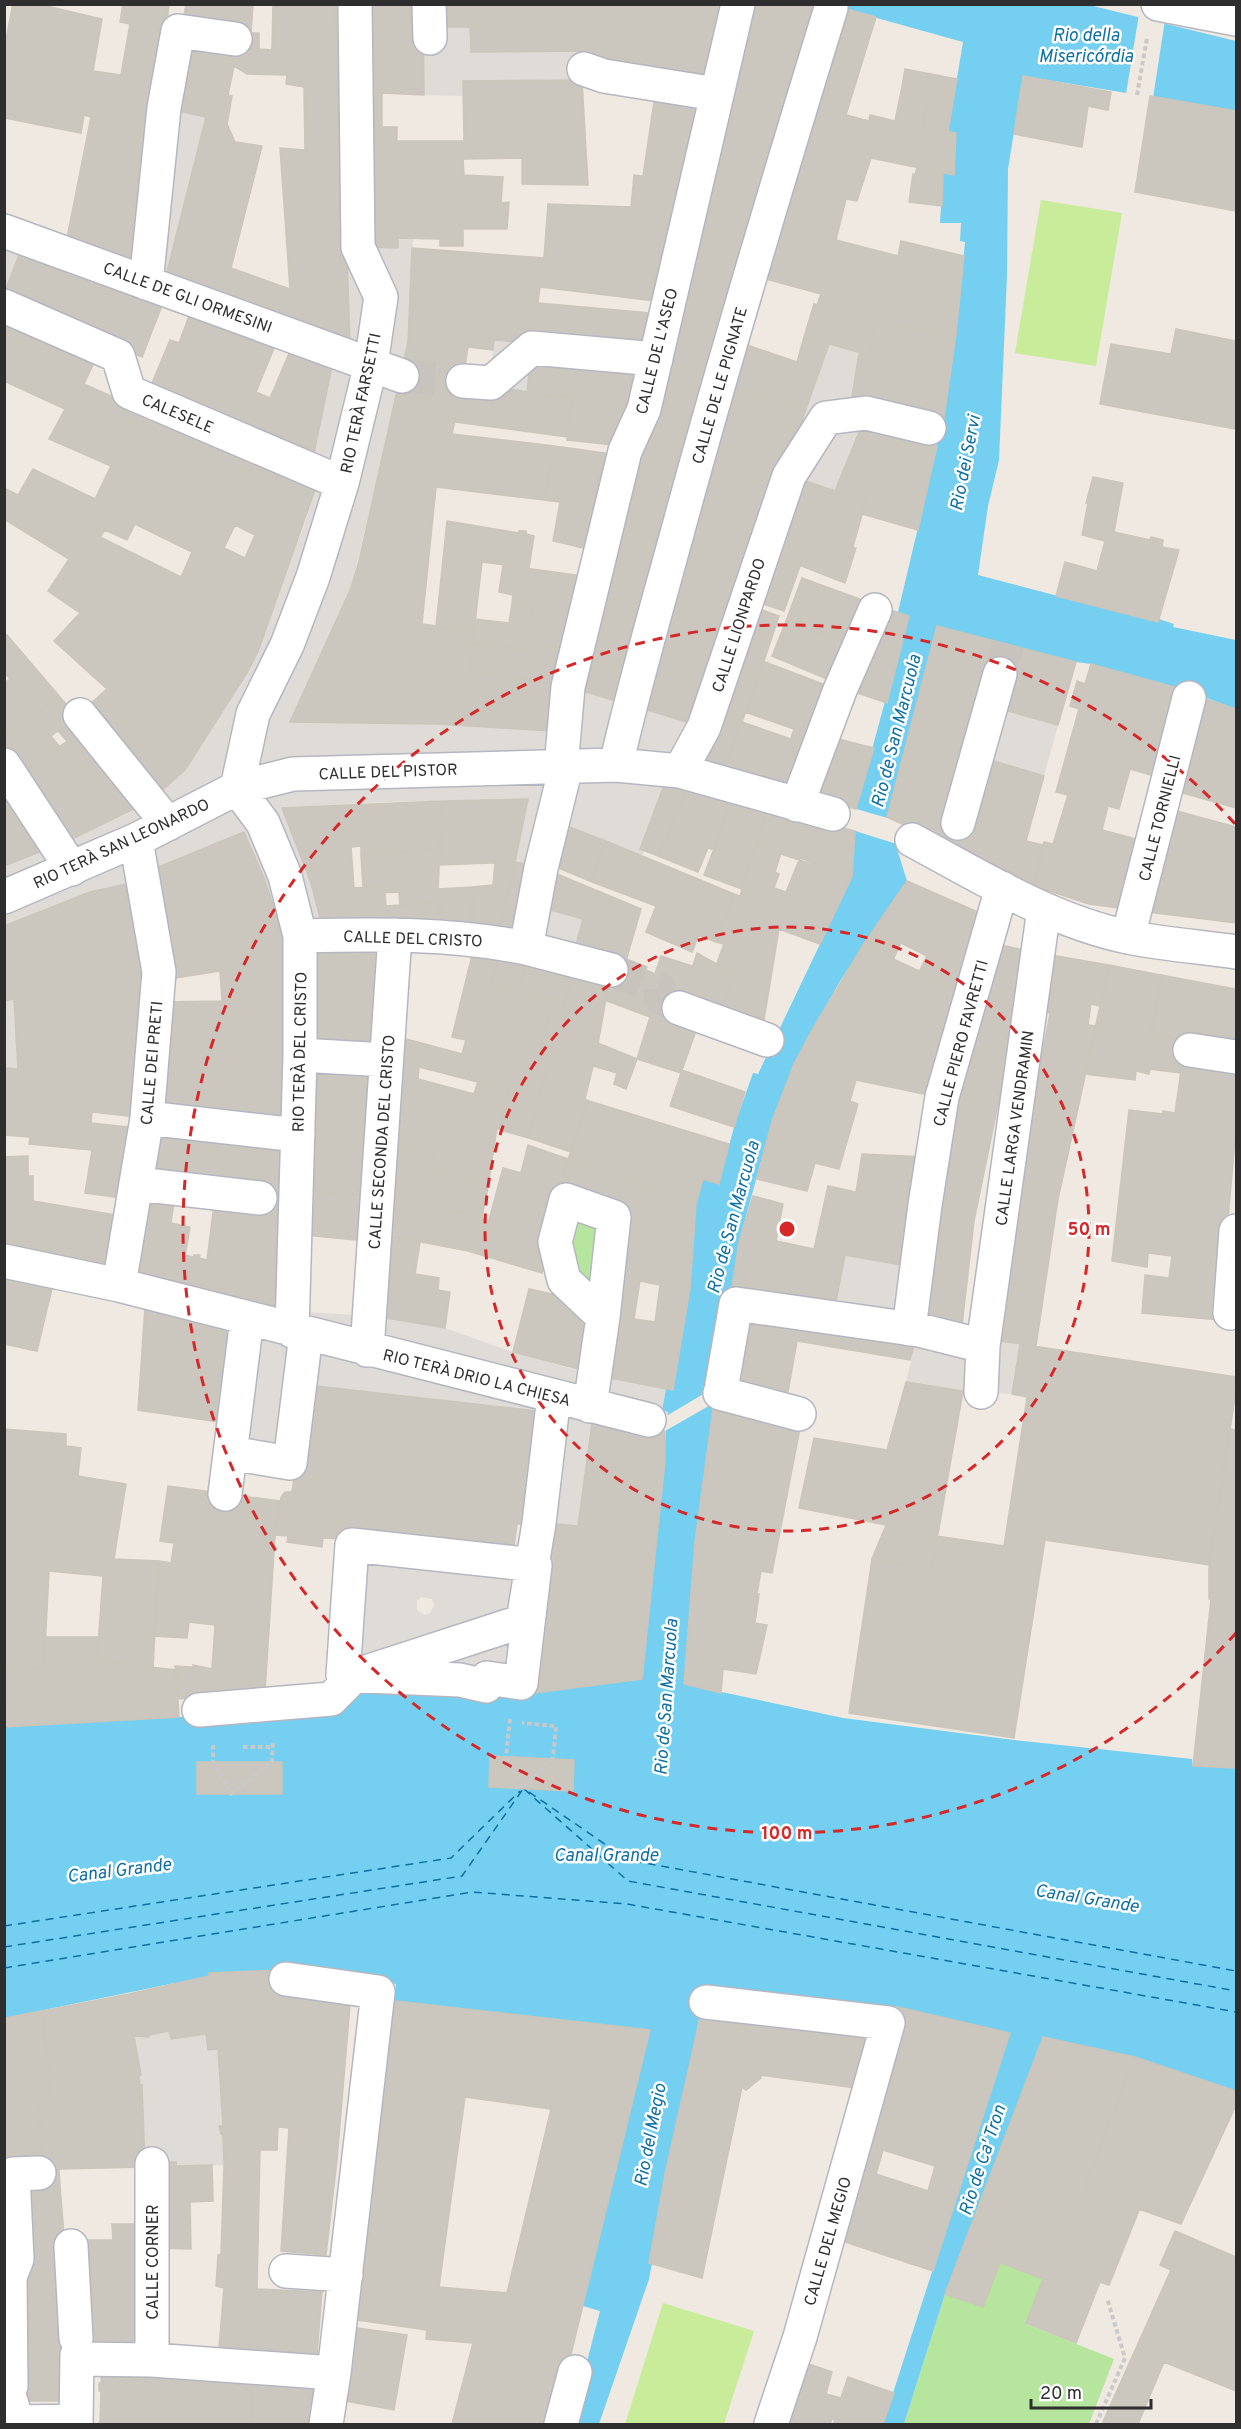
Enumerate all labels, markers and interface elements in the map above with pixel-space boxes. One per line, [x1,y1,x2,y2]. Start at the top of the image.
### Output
water label: Rio della Misericórdia [1039,25,1134,69]
street label: CALLE DE GLI ORMESINI [100,259,275,339]
street label: CALLE DE L'ASEO [633,286,683,417]
street label: CALLE DE LE PIGNATE [689,305,753,467]
street label: RIO TERÀ FARSETTI [335,331,387,475]
street label: CALESELE [138,391,216,439]
water label: Rio dei Servi [946,412,987,513]
street label: CALLE LIONPARDO [709,556,771,695]
water label: Rio de San Marcuola [867,652,928,810]
street label: CALLE TORNIELLI [1136,753,1186,884]
street label: CALLE DEL PISTOR [318,761,458,785]
street label: RIO TERÀ SAN LEONARDO [30,793,213,895]
street label: CALLE DEL CRISTO [343,928,483,952]
street label: CALLE PIERO FAVRETTI [930,958,994,1129]
street label: RIO TERÀ DEL CRISTO [288,972,312,1132]
street label: CALLE DEI PRETI [138,1000,168,1126]
street label: CALLE LARGA VENDRAMIN [992,1029,1040,1227]
street label: CALLE SECONDA DEL CRISTO [366,1034,400,1250]
water label: Rio de San Marcuola [703,1138,766,1296]
centre of rings [777,1219,797,1239]
text: 50 m [1067,1219,1111,1242]
street label: RIO TERÀ DRIO LA CHIESA [381,1344,573,1412]
water label: Rio de San Marcuola [651,1617,684,1776]
text: 100 m [761,1823,813,1846]
water label: Canal Grande [554,1845,659,1868]
water label: Canal Grande [66,1854,173,1889]
water label: Canal Grande [1033,1880,1141,1919]
water label: Rio del Megio [630,2081,673,2189]
water label: Rio de Ca' Tron [955,2102,1012,2219]
street label: CALLE DEL MEGIO [801,2175,857,2309]
street label: CALLE CORNER [144,2204,164,2320]
scale bar [1031,2372,1151,2410]
text: 20 m [1040,2383,1082,2406]

